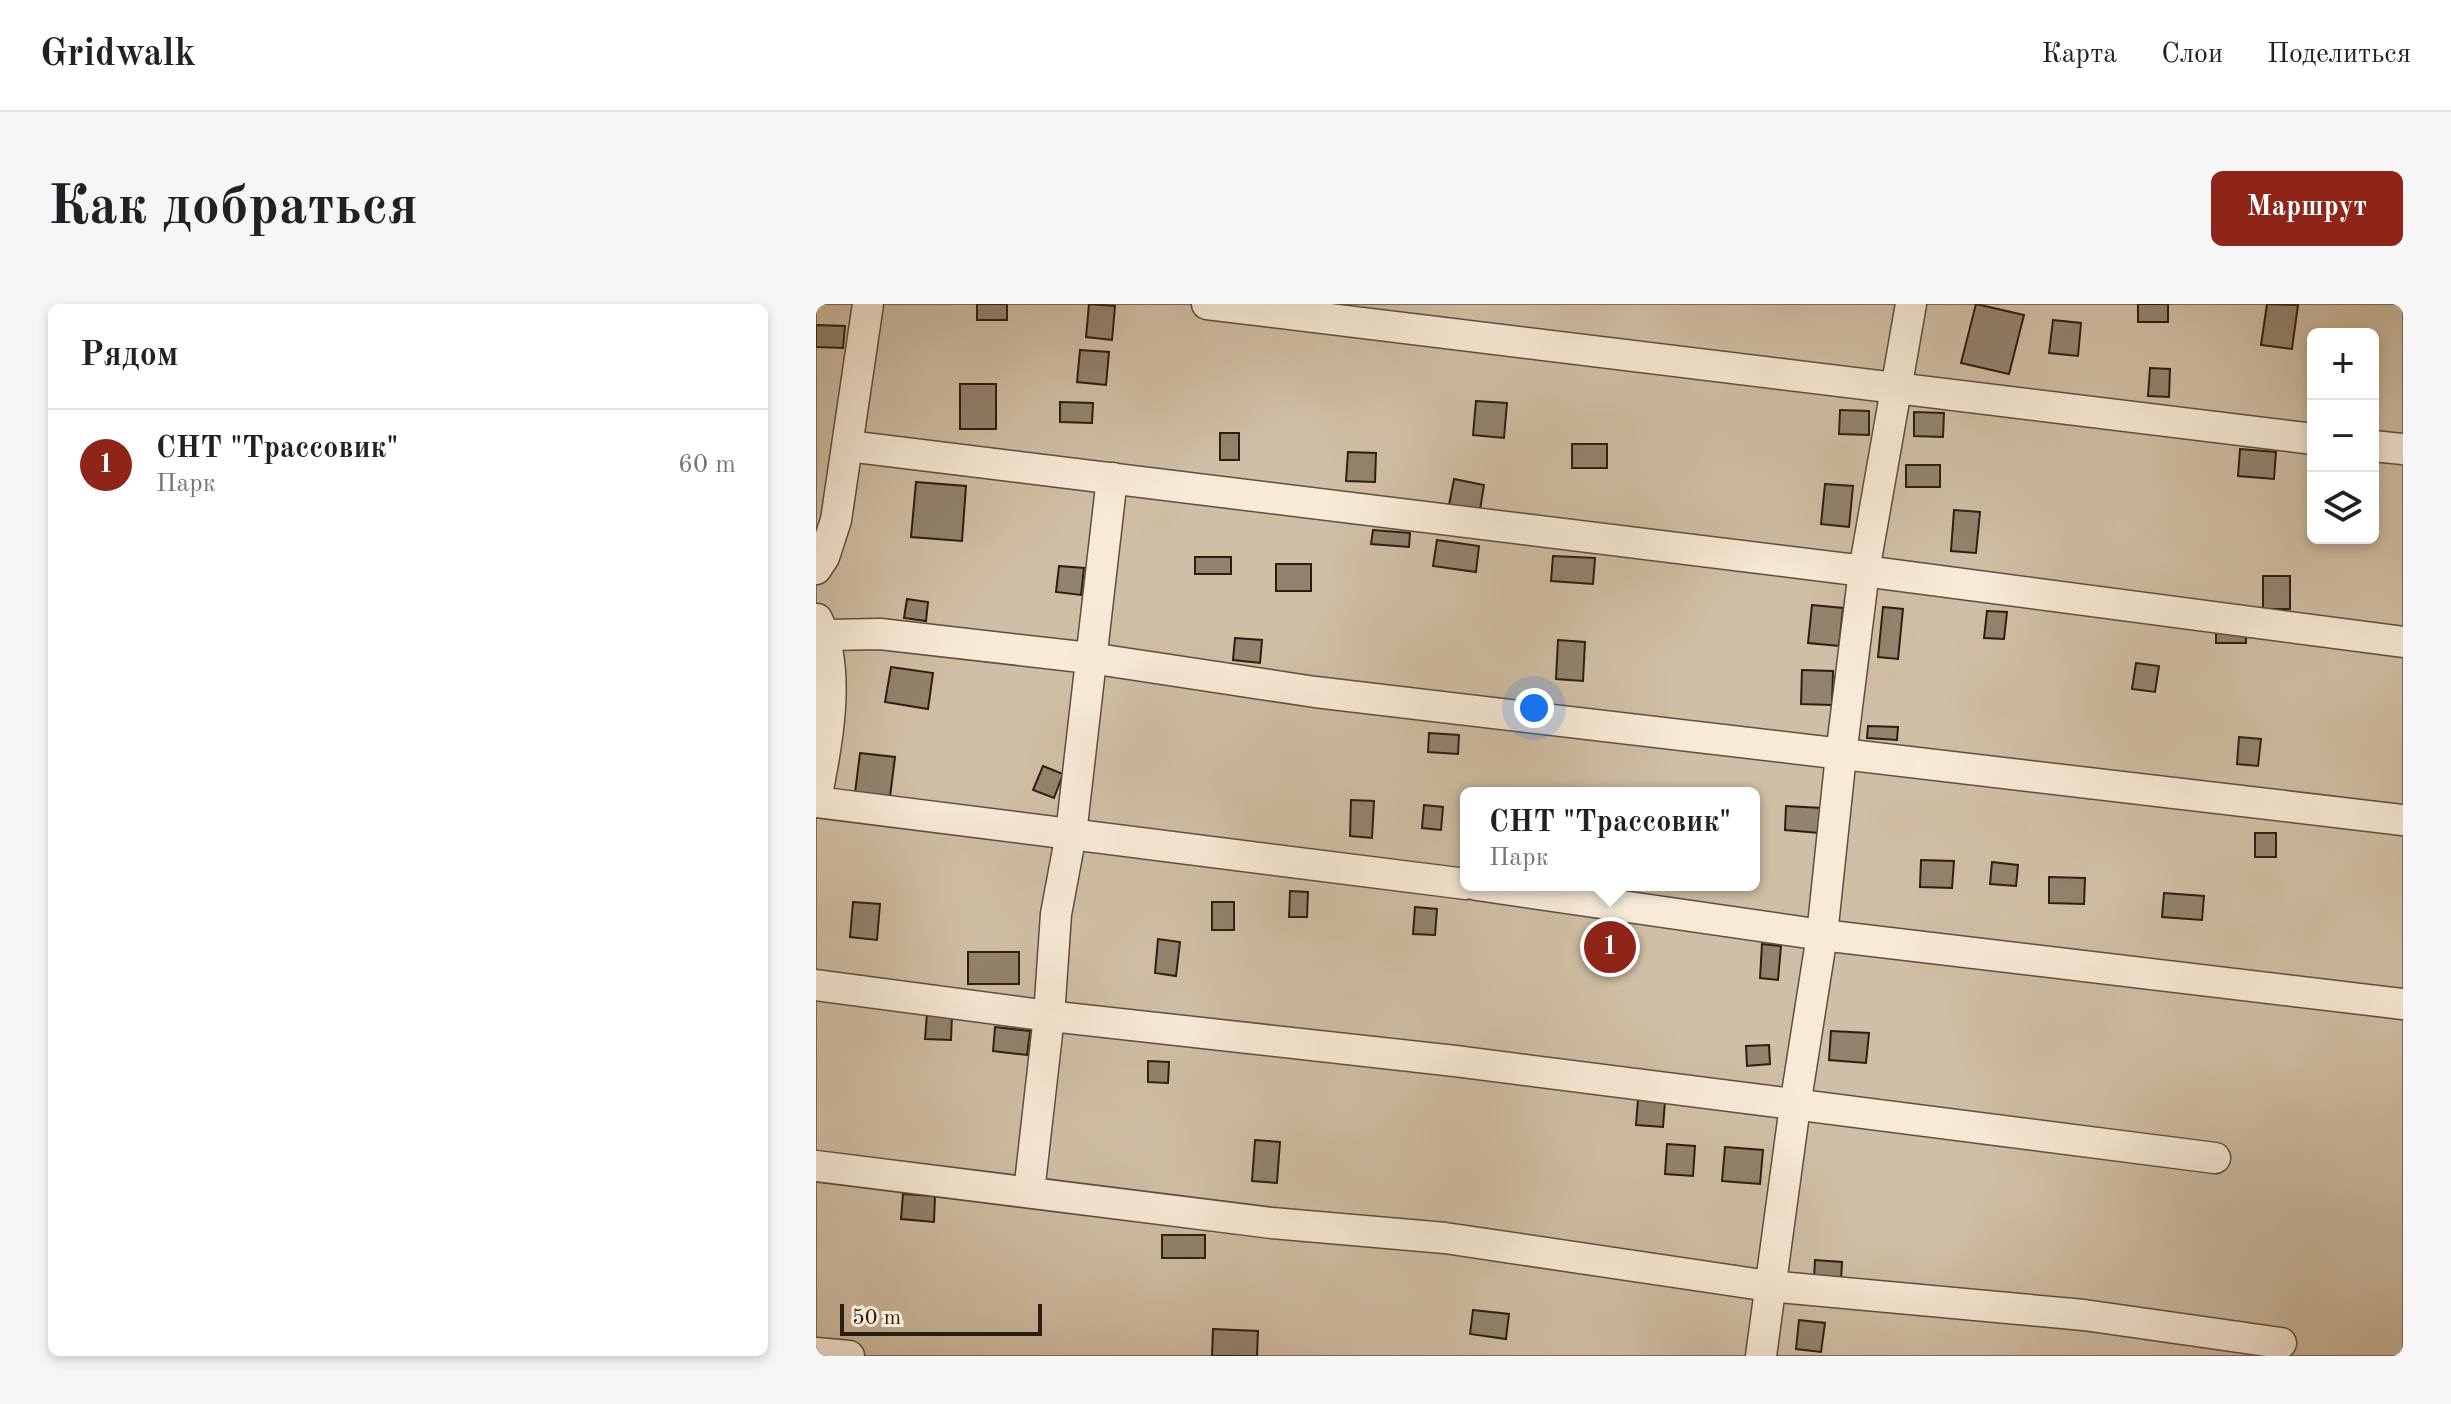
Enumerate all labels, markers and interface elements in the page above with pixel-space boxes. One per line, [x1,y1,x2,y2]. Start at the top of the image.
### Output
text: Gridwalk [40,36,196,74]
text: Карта [2041,41,2117,69]
text: Слои [2161,41,2223,69]
text: Поделиться [2267,41,2411,69]
button: Маршрут [2211,171,2403,246]
text: Как добраться [48,180,418,236]
map controls [2307,328,2379,544]
button: + [2307,328,2379,400]
text: Рядом [80,339,179,373]
button: − [2307,400,2379,472]
text: СНТ "Трассовик" [156,434,398,464]
text: 1 [98,452,114,478]
text: 60 m [678,452,736,478]
text: Парк [156,471,216,497]
button: layers [2307,472,2379,544]
your location [1514,688,1554,728]
popup [1460,787,1760,891]
text: СНТ "Трассовик" [1489,808,1731,838]
text: Парк [1489,845,1549,871]
pin: 1 [1584,917,1636,977]
scale bar [840,1300,1042,1336]
text: 50 m [852,1307,901,1329]

